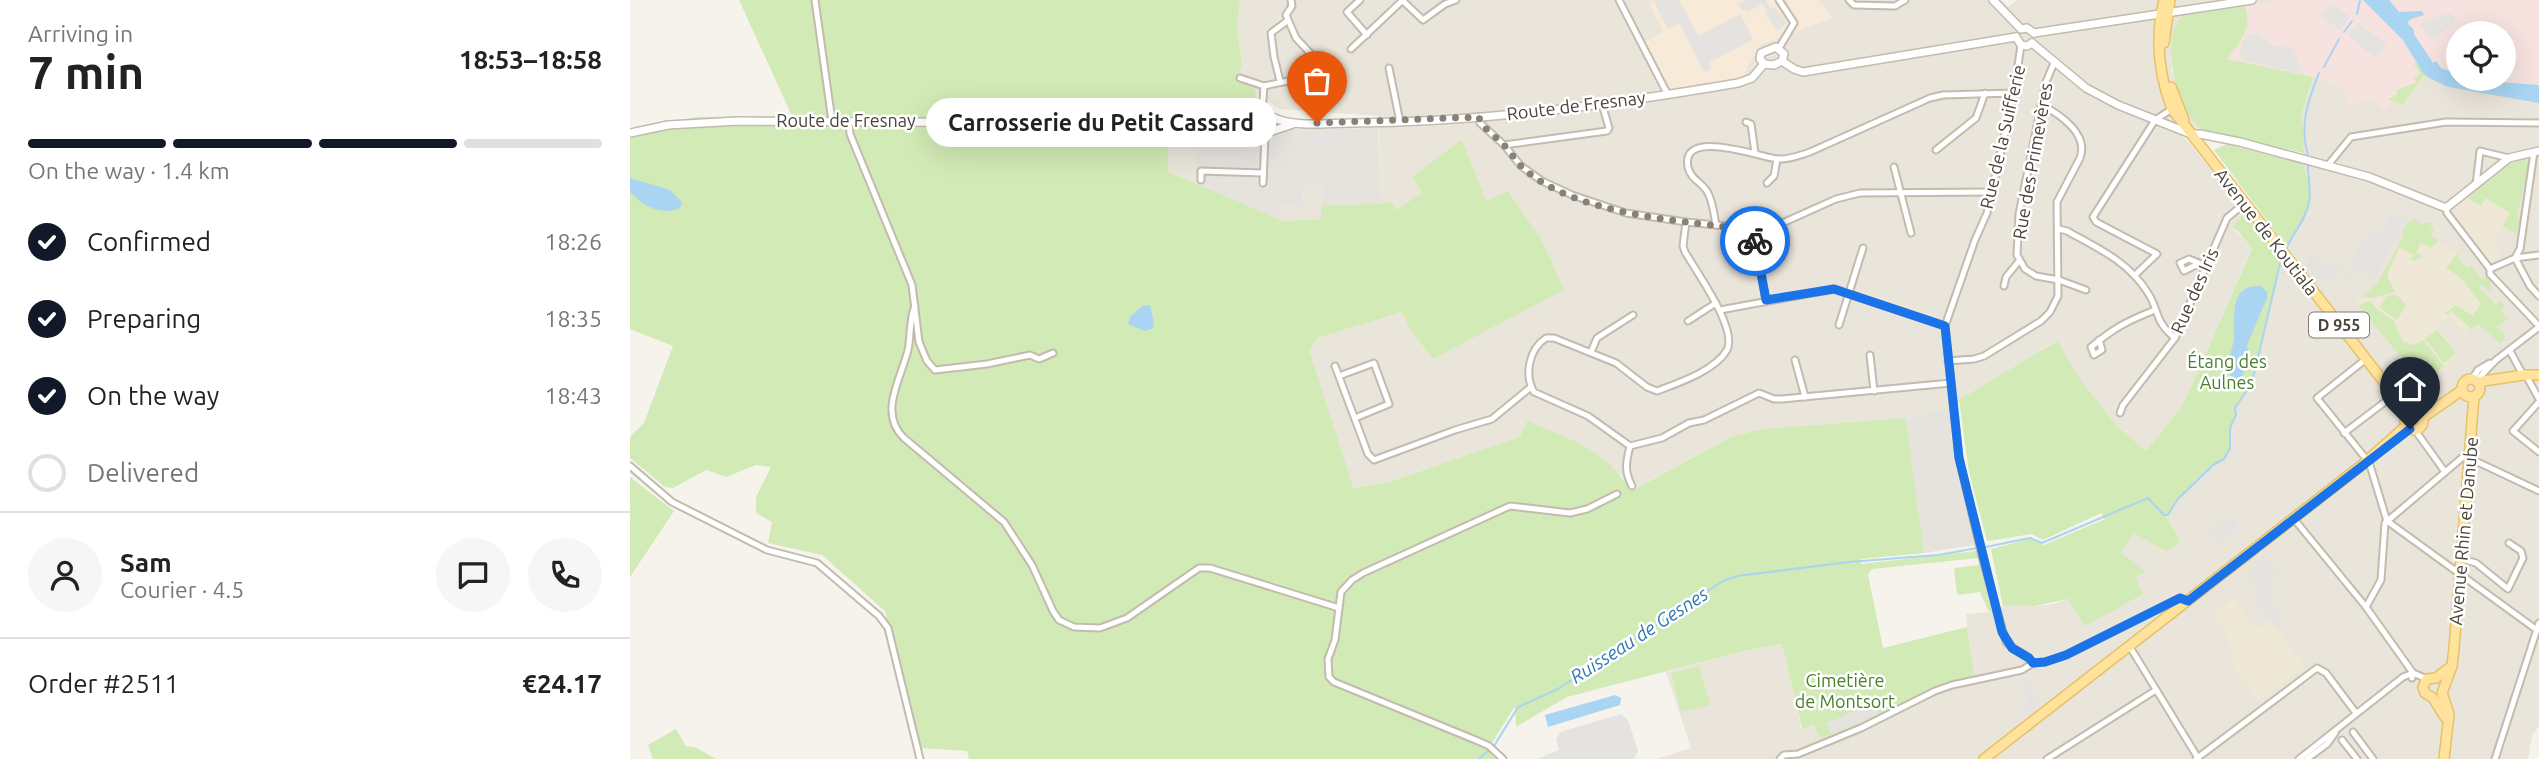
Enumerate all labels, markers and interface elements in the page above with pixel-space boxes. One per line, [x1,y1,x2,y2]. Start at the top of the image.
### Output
text: Arriving in [28,21,133,46]
map controls [2446,21,2516,91]
button: locate [2446,21,2516,91]
text: 18:53–18:58 [459,45,602,74]
text: 7 min [28,46,144,98]
pin [1287,51,1347,123]
icon: bag [1298,62,1336,100]
street label: Rue de la Suifferie [1976,63,2028,211]
street label: Rue des Primevères [2008,81,2056,241]
street label: Route de Fresnay [1505,87,1647,123]
callout: Carrosserie du Petit Cassard [925,99,1275,148]
street label: Route de Fresnay [776,110,916,130]
text: Carrosserie du Petit Cassard [948,110,1254,135]
text: On the way · 1.4 km [28,158,230,183]
street label: Avenue de Koutiala [2211,164,2323,299]
courier [1720,206,1790,276]
icon: bike [1736,222,1774,260]
icon: check [28,223,66,261]
text: Confirmed [87,227,211,256]
text: 18:26 [544,229,602,254]
street label: Rue des Iris [2166,245,2222,336]
icon: check [28,300,66,338]
text: Preparing [87,304,201,333]
text: 18:35 [544,306,602,331]
road number: D 955 [2309,312,2369,338]
park label: Étang des Aulnes [2187,350,2267,392]
pin [2380,357,2440,429]
icon: home [2391,368,2429,406]
icon: check [28,377,66,415]
text: On the way [87,381,219,410]
text: 18:43 [544,383,602,408]
street label: Avenue Rhin et Danube [2445,436,2481,626]
text: Delivered [87,458,199,487]
button: person [28,538,102,612]
button: chat [436,538,510,612]
button: phone [528,538,602,612]
text: Sam [120,548,172,577]
text: Courier · 4.5 [120,577,244,602]
water label: Ruisseau de Gesnes [1566,582,1712,688]
text: Order #2511 [28,669,179,698]
text: €24.17 [522,669,602,698]
park label: Cimetière de Montsort [1795,670,1895,711]

